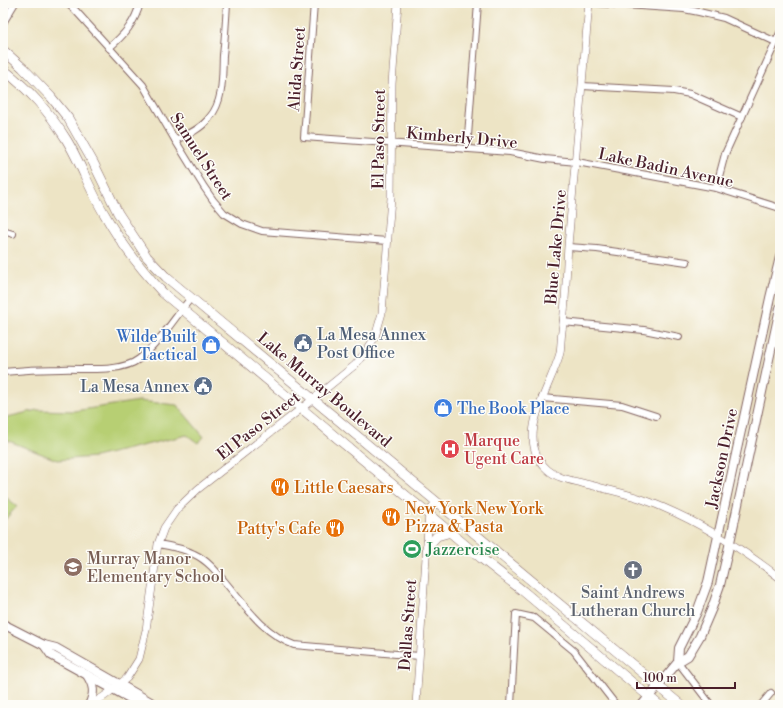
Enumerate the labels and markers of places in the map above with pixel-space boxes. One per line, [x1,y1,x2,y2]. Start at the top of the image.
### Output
place label: La Mesa Annex Post Office [317,325,427,363]
place label: Wilde Built Tactical [116,327,197,365]
public building icon: La Mesa Annex Post Office [292,332,314,354]
shop icon: Wilde Built Tactical [200,334,222,356]
public building icon: La Mesa Annex [192,375,214,397]
place label: La Mesa Annex [80,377,190,397]
shop icon: The Book Place [432,397,454,419]
place label: The Book Place [457,399,570,419]
place label: Marque Ugent Care [464,431,544,469]
hospital icon: Marque Ugent Care [439,438,461,460]
restaurant icon: Little Caesars [269,476,291,498]
place label: Little Caesars [294,478,394,498]
place label: New York New York Pizza & Pasta [405,499,545,537]
restaurant icon: New York New York Pizza & Pasta [380,506,402,528]
restaurant icon: Patty's Cafe [324,517,346,539]
place label: Patty's Cafe [237,519,321,539]
sports icon: Jazzercise [401,538,423,560]
place label: Jazzercise [425,540,500,560]
place label: Murray Manor Elementary School [87,549,225,587]
school or university icon: Murray Manor Elementary School [62,556,84,578]
church icon: Saint Andrews Lutheran Church [622,559,644,581]
place label: Saint Andrews Lutheran Church [571,583,696,621]

